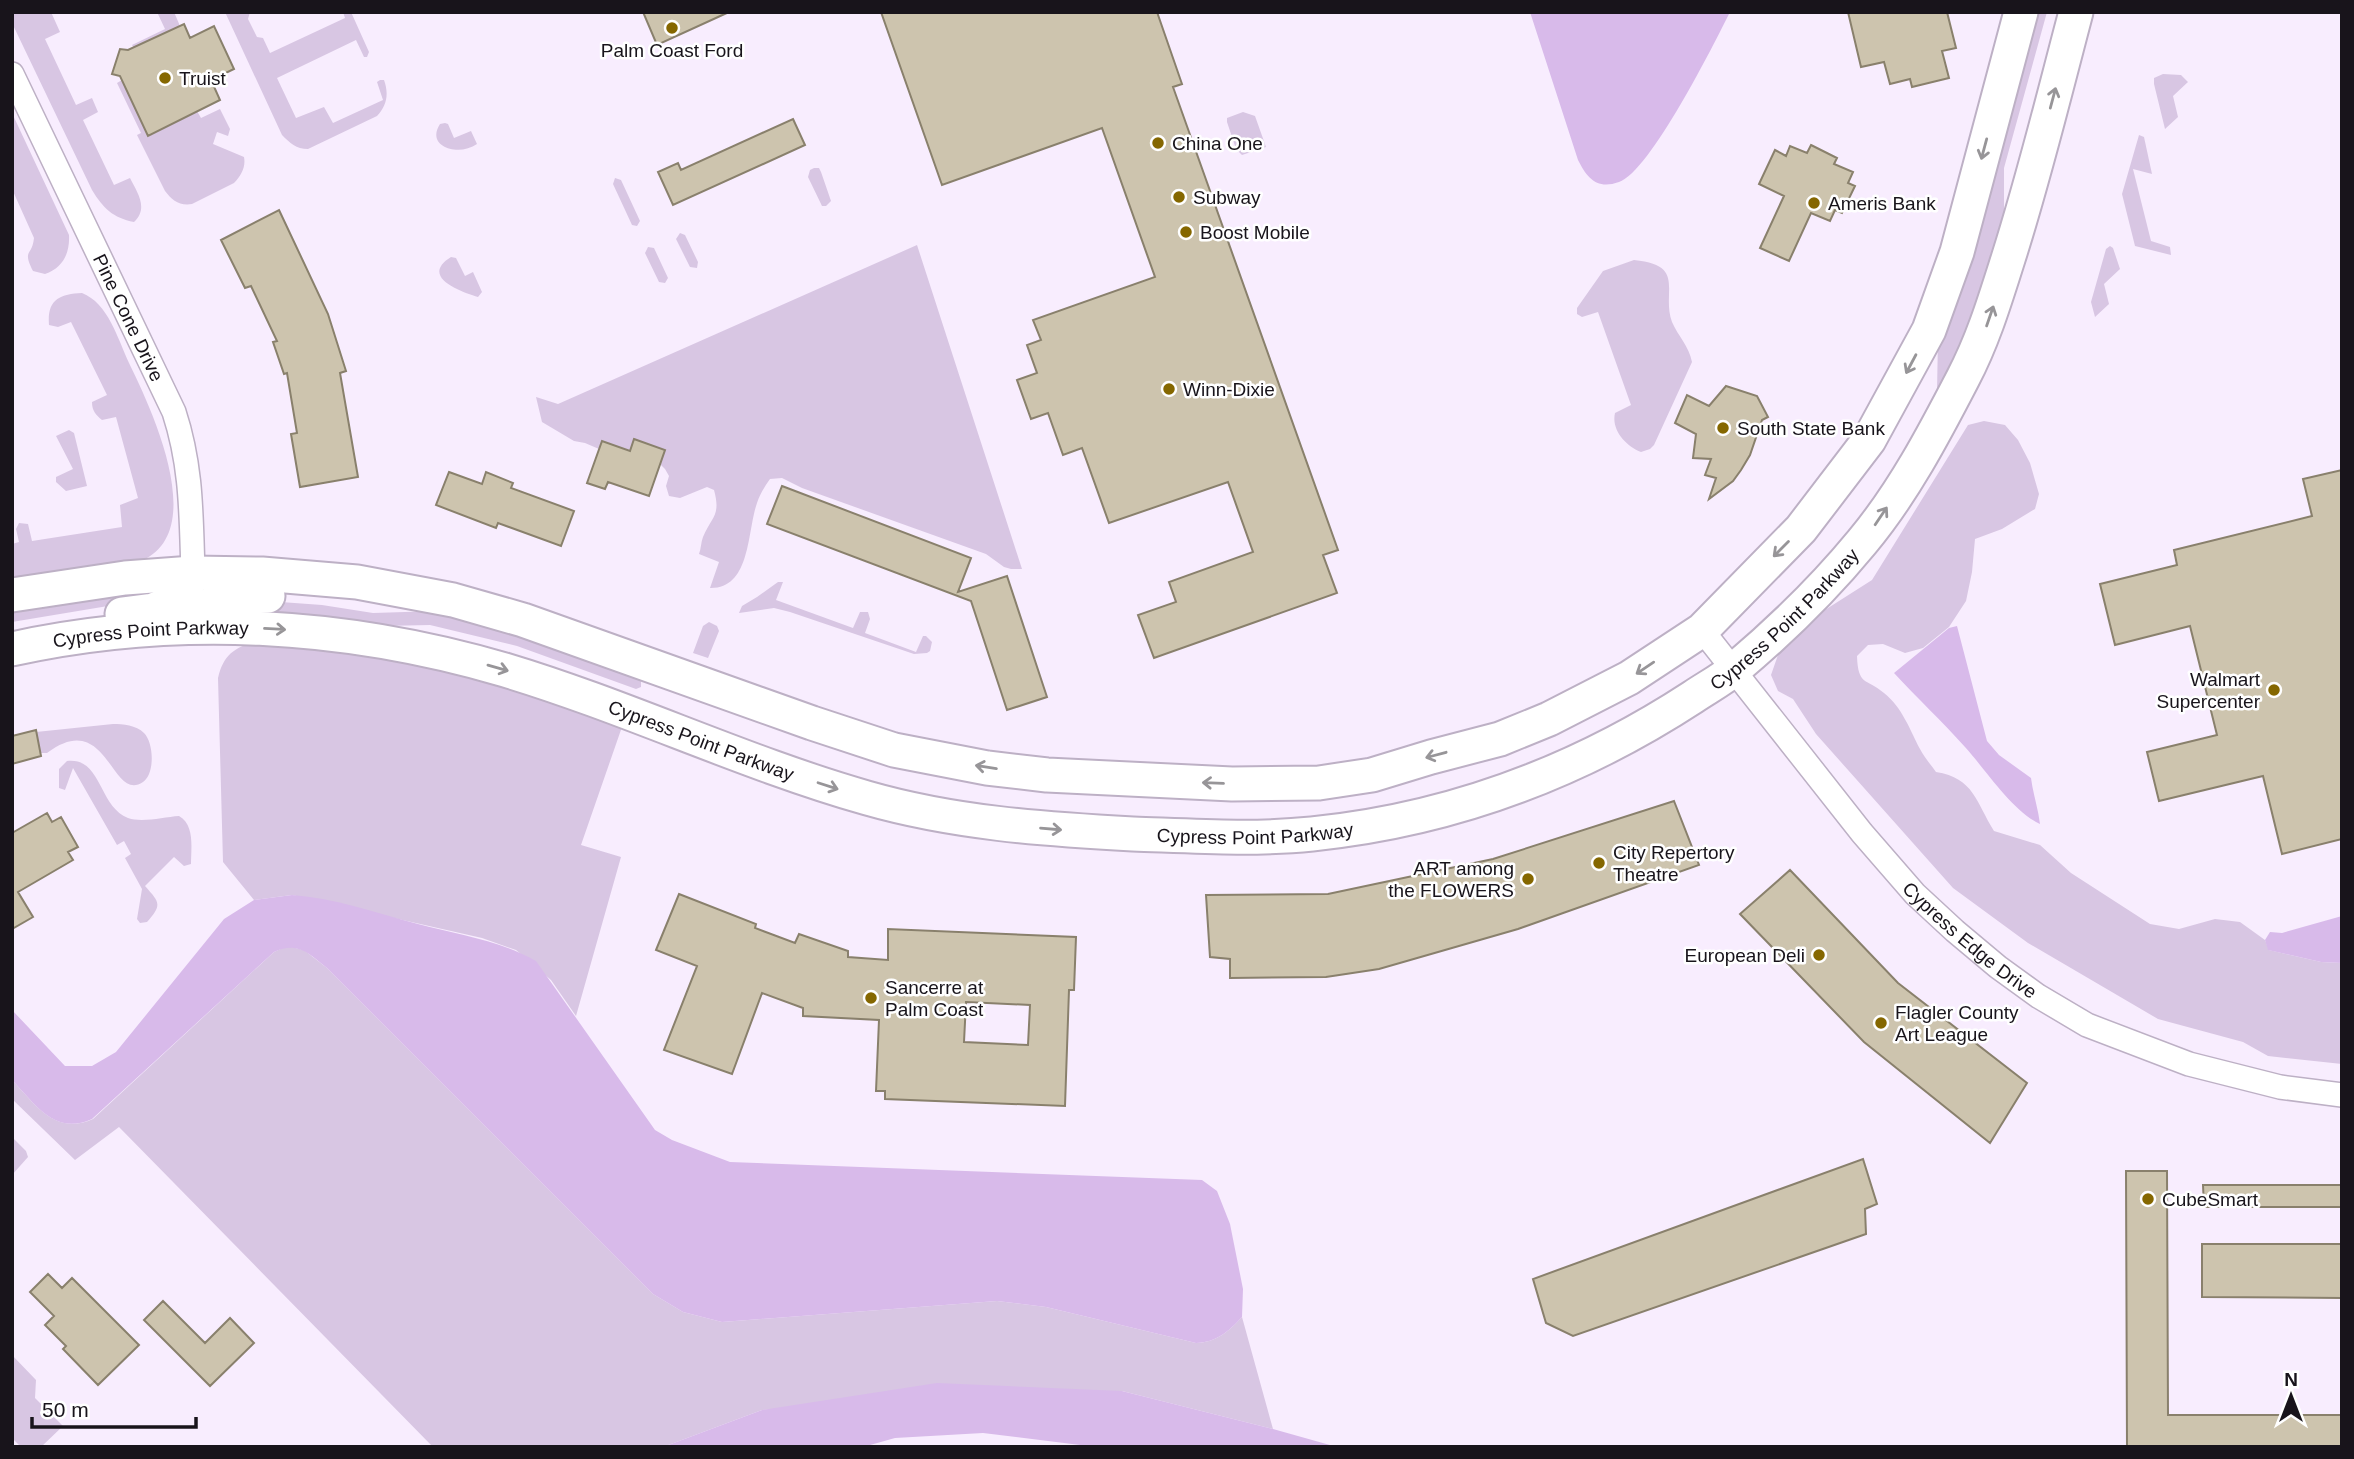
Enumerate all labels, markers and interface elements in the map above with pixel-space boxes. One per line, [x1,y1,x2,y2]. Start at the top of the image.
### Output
marker: Palm Coast Ford [664,20,680,36]
place label: Palm Coast Ford [601,40,743,61]
place label: Truist [179,68,227,89]
marker: Truist [157,70,173,86]
one-way arrow [2047,87,2060,110]
place label: China One [1172,133,1263,154]
marker: China One [1150,135,1166,151]
one-way arrow [1977,137,1990,160]
place label: Subway [1193,187,1261,208]
marker: Subway [1171,189,1187,205]
place label: Ameris Bank [1828,193,1936,214]
marker: Ameris Bank [1806,195,1822,211]
place label: Boost Mobile [1200,222,1310,243]
marker: Boost Mobile [1178,224,1194,240]
street label: Pine Cone Drive [89,250,168,384]
one-way arrow [1985,306,1997,328]
one-way arrow [1904,353,1918,374]
place label: Winn-Dixie [1183,379,1275,400]
marker: Winn-Dixie [1161,381,1177,397]
place label: South State Bank [1737,418,1885,439]
marker: South State Bank [1715,420,1731,436]
one-way arrow [1874,506,1888,526]
one-way arrow [1773,541,1790,558]
street label: Cypress Point Parkway [1706,544,1863,694]
street label: Cypress Point Parkway [51,617,250,651]
one-way arrow [263,622,286,635]
one-way arrow [1636,661,1655,675]
one-way arrow [487,663,509,676]
place label: Walmart Supercenter [2156,669,2261,712]
marker: Walmart Supercenter [2266,682,2282,698]
street label: Cypress Point Parkway [606,696,797,785]
one-way arrow [1426,750,1448,763]
one-way arrow [975,760,998,773]
one-way arrow [1201,776,1224,789]
one-way arrow [816,781,838,793]
street label: Cypress Point Parkway [1156,818,1355,848]
one-way arrow [1039,823,1061,836]
place label: City Repertory Theatre [1613,842,1735,885]
marker: City Repertory Theatre [1591,855,1607,871]
place label: ART among the FLOWERS [1388,858,1514,901]
marker: ART among the FLOWERS [1520,871,1536,887]
street label: Cypress Edge Drive [1899,877,2041,1002]
place label: European Deli [1685,945,1805,966]
marker: European Deli [1811,947,1827,963]
place label: Sancerre at Palm Coast [885,977,984,1020]
marker: Sancerre at Palm Coast [863,990,879,1006]
place label: Flagler County Art League [1895,1002,2019,1045]
marker: Flagler County Art League [1873,1015,1889,1031]
place label: CubeSmart [2162,1189,2259,1210]
marker: CubeSmart [2140,1191,2156,1207]
north arrow [2256,1361,2326,1431]
text: N [2284,1369,2298,1390]
scale bar [32,1386,196,1430]
text: 50 m [42,1398,89,1421]

